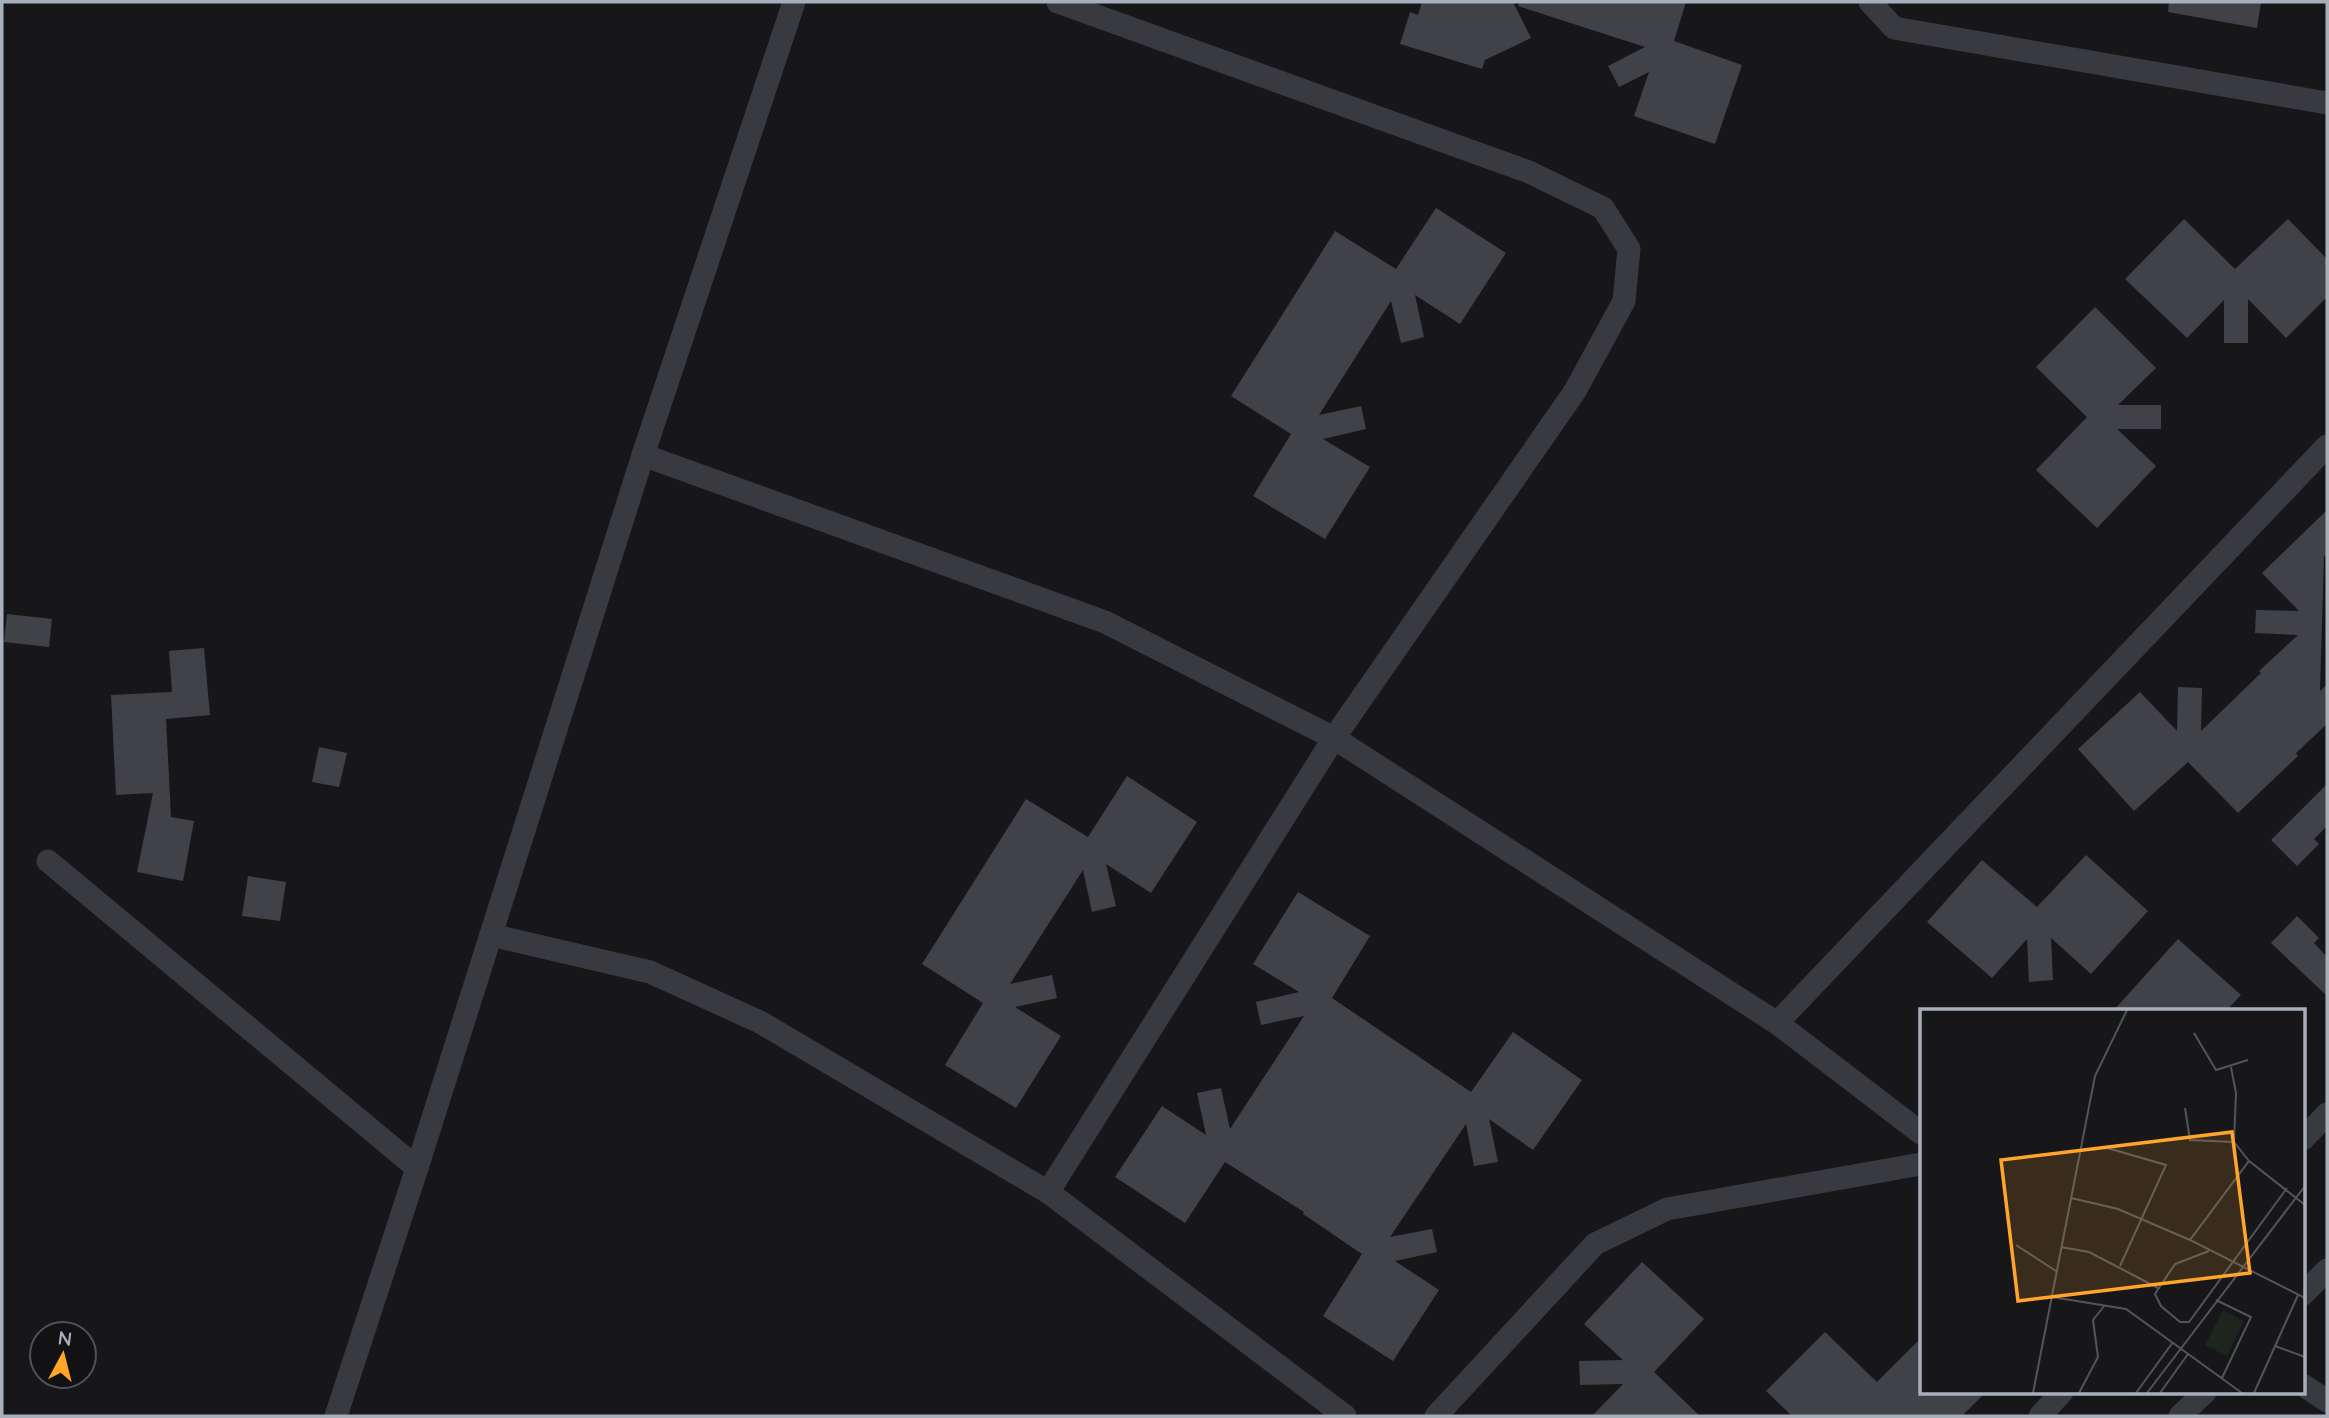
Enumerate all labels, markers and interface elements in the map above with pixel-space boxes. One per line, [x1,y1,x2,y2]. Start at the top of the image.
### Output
inset map [1920,1009,2304,1394]
north arrow [28,1320,98,1390]
text: N [57,1325,73,1351]

